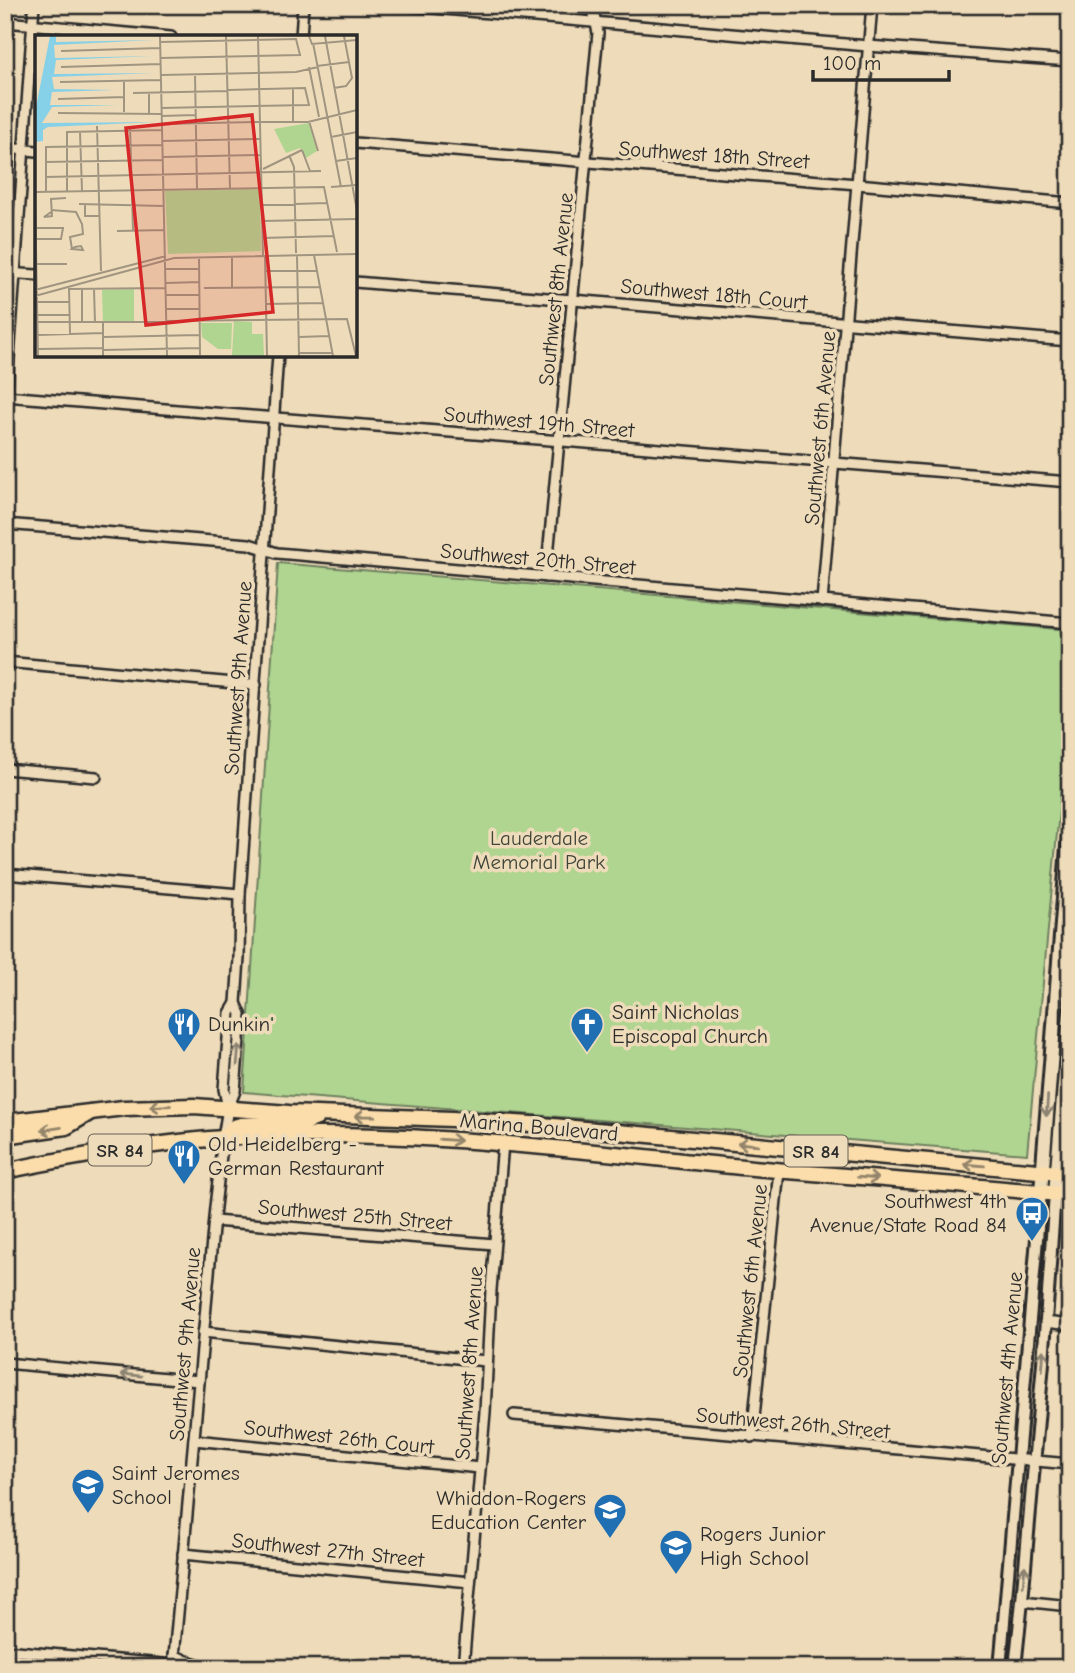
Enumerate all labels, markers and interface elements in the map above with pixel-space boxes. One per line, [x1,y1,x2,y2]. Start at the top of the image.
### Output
inset map [35,35,357,357]
scale bar [813,38,949,82]
text: 100 m [823,51,881,75]
street label: Southwest 18th Street [618,136,811,174]
street label: Southwest 8th Avenue [534,191,578,387]
street label: Southwest 18th Court [619,274,809,314]
street label: Southwest 6th Avenue [800,330,840,526]
street label: Southwest 19th Street [443,402,636,442]
street label: Southwest 20th Street [439,539,638,580]
street label: Southwest 9th Avenue [219,580,257,776]
park label: Lauderdale Memorial Park [473,826,605,874]
place label: Saint Nicholas Episcopal Church [612,1000,768,1048]
restaurant icon: Dunkin' [165,1005,203,1054]
church icon: Saint Nicholas Episcopal Church [568,1005,606,1054]
place label: Dunkin' [208,1012,274,1036]
one-way arrow [232,1045,245,1067]
one-way arrow [1040,1094,1053,1116]
one-way arrow [149,1100,172,1113]
street label: Marina Boulevard [459,1108,619,1146]
one-way arrow [354,1109,377,1123]
one-way arrow [40,1123,63,1136]
place label: Old Heidelberg - German Restaurant [208,1132,385,1180]
road number: SR 84 [88,1134,152,1166]
one-way arrow [438,1134,461,1147]
road number: SR 84 [784,1135,848,1166]
restaurant icon: Old Heidelberg - German Restaurant [165,1137,203,1186]
one-way arrow [737,1137,760,1150]
one-way arrow [964,1158,986,1171]
one-way arrow [857,1172,879,1185]
street label: Southwest 6th Avenue [728,1183,772,1379]
place label: Southwest 4th Avenue/State Road 84 [810,1189,1007,1237]
bus stop icon: Southwest 4th Avenue/State Road 84 [1013,1194,1051,1243]
street label: Southwest 25th Street [257,1195,454,1236]
street label: Southwest 9th Avenue [165,1246,205,1442]
street label: Southwest 8th Avenue [450,1265,488,1461]
street label: Southwest 4th Avenue [987,1271,1027,1465]
one-way arrow [1037,1349,1050,1372]
one-way arrow [120,1368,143,1381]
street label: Southwest 26th Street [695,1403,892,1444]
street label: Southwest 26th Court [243,1415,436,1459]
place label: Saint Jeromes School [112,1461,240,1509]
school or university icon: Saint Jeromes School [69,1466,107,1515]
place label: Whiddon-Rogers Education Center [431,1486,587,1534]
school or university icon: Whiddon-Rogers Education Center [591,1491,629,1540]
place label: Rogers Junior High School [700,1522,826,1570]
school or university icon: Rogers Junior High School [657,1527,695,1576]
street label: Southwest 27th Street [231,1528,426,1572]
one-way arrow [1018,1565,1031,1587]

